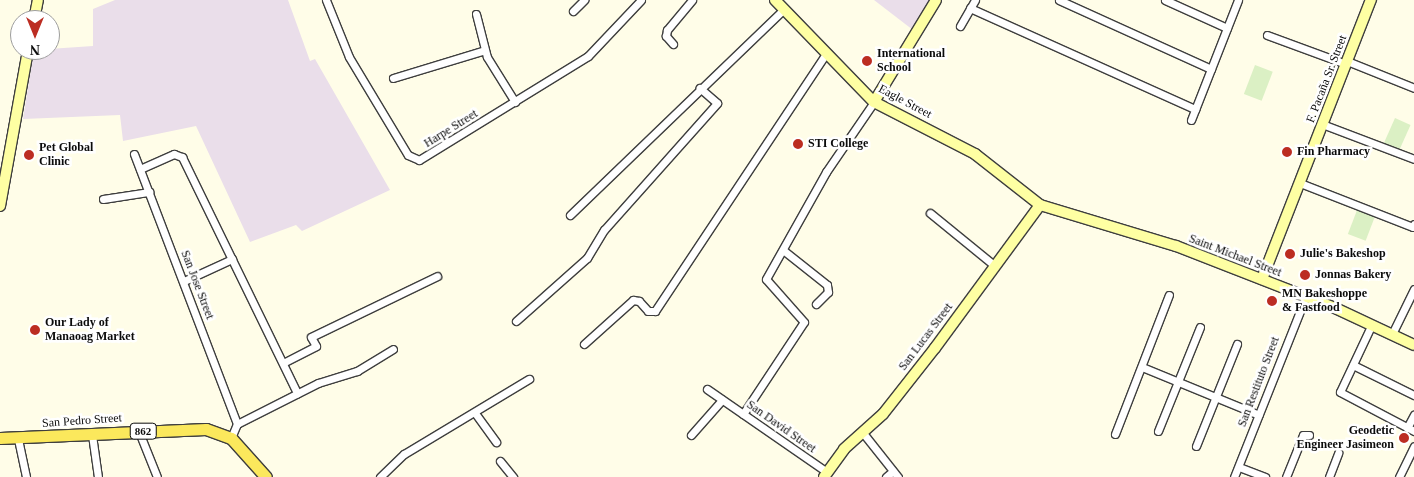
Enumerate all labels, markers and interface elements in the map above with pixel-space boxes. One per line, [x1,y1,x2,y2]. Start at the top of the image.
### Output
north arrow [10,10,60,60]
street label: F. Pacaña Sr. Street [1304,33,1350,125]
text: N [30,42,40,57]
place label: International School [877,47,945,75]
marker: International School [861,55,873,67]
street label: Eagle Street [876,82,934,122]
street label: Harpe Street [422,107,480,151]
place label: STI College [808,137,868,151]
marker: STI College [792,138,804,150]
place label: Pet Global Clinic [39,141,93,169]
place label: Fin Pharmacy [1297,145,1370,159]
marker: Fin Pharmacy [1281,146,1293,158]
marker: Pet Global Clinic [23,149,35,161]
street label: Saint Michael Street [1187,232,1283,280]
place label: Julie's Bakeshop [1300,247,1386,261]
marker: Julie's Bakeshop [1284,248,1296,260]
street label: San Jose Street [177,249,217,321]
place label: Jonnas Bakery [1315,268,1391,282]
marker: Jonnas Bakery [1299,269,1311,281]
place label: MN Bakeshoppe & Fastfood [1282,287,1367,315]
marker: MN Bakeshoppe & Fastfood [1266,295,1278,307]
street label: San Lucas Street [896,300,956,374]
place label: Our Lady of Manaoag Market [45,316,135,344]
marker: Our Lady of Manaoag Market [29,324,41,336]
street label: San Restituto Street [1235,335,1283,429]
street label: San David Street [744,398,818,456]
street label: San Pedro Street [42,411,122,431]
road number: 862 [129,422,157,440]
place label: Geodetic Engineer Jasimeon [1296,424,1394,452]
marker: Geodetic Engineer Jasimeon [1398,432,1410,444]

